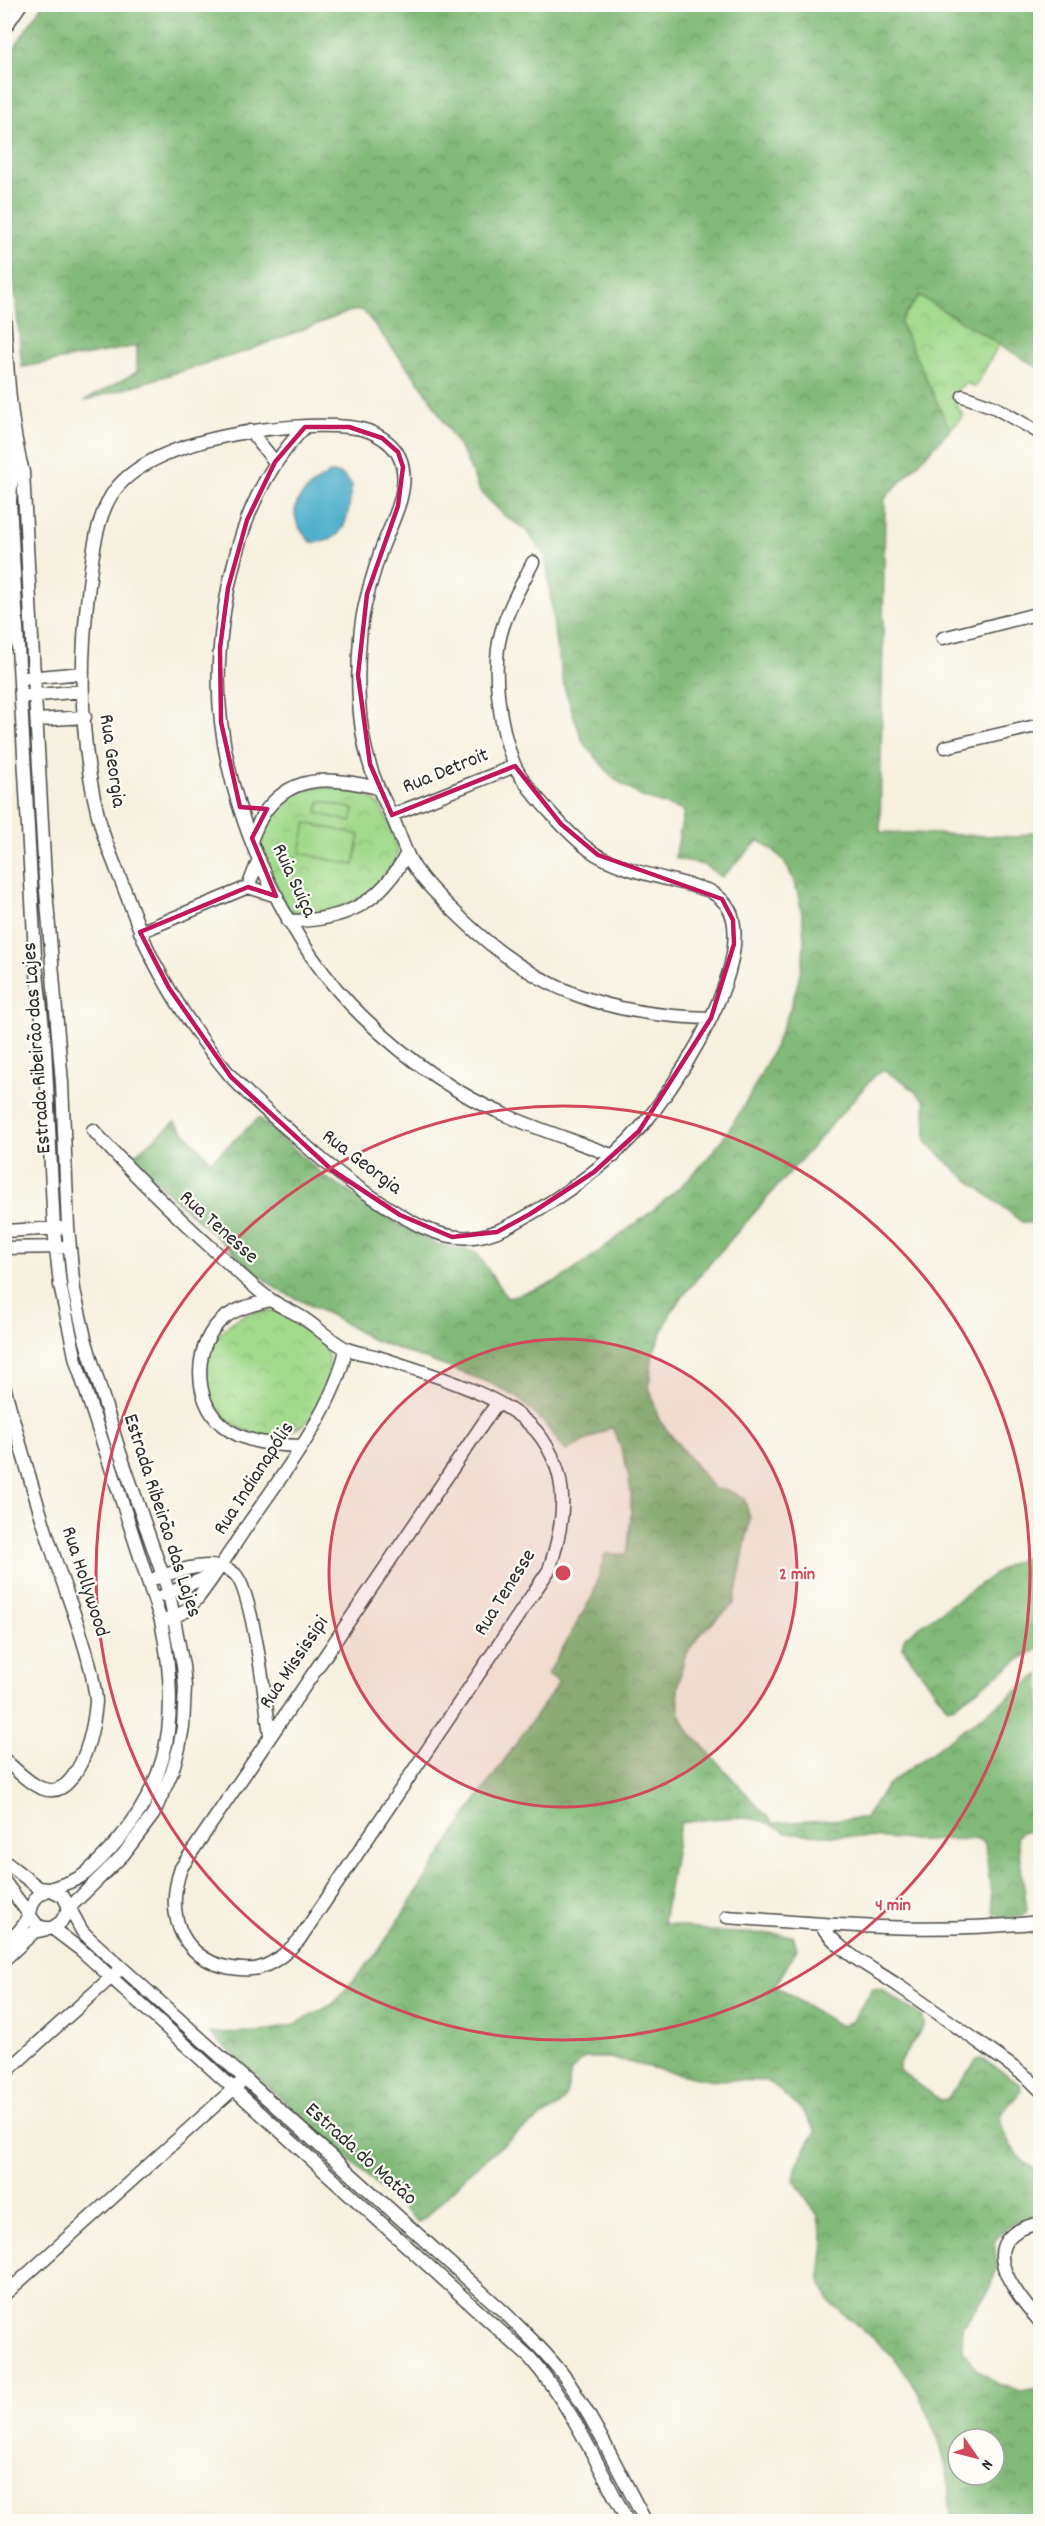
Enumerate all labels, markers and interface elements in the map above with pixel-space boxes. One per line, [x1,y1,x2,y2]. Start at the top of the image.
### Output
street label: Rua Georgia [90,712,133,811]
street label: Rua Detroit [398,741,494,803]
street label: Ruia Suiça [263,839,324,924]
street label: Estrada Ribeirão das Lajes [16,941,60,1155]
street label: Rua Georgia [315,1123,408,1204]
street label: Rua Tenesse [172,1184,264,1272]
street label: Estrada Ribeirão das Lajes [114,1410,208,1622]
street label: Rua Indianapólis [207,1416,303,1542]
street label: Rua Hollywood [52,1523,116,1641]
street label: Rua Tenesse [467,1544,545,1642]
centre of rings [553,1563,573,1583]
text: 2 min [779,1563,815,1588]
street label: Rua Mississipi [253,1610,337,1716]
text: 4 min [875,1894,911,1919]
street label: Estrada do Matão [297,2096,423,2214]
north arrow [946,2427,1006,2487]
text: N [974,2454,998,2474]

